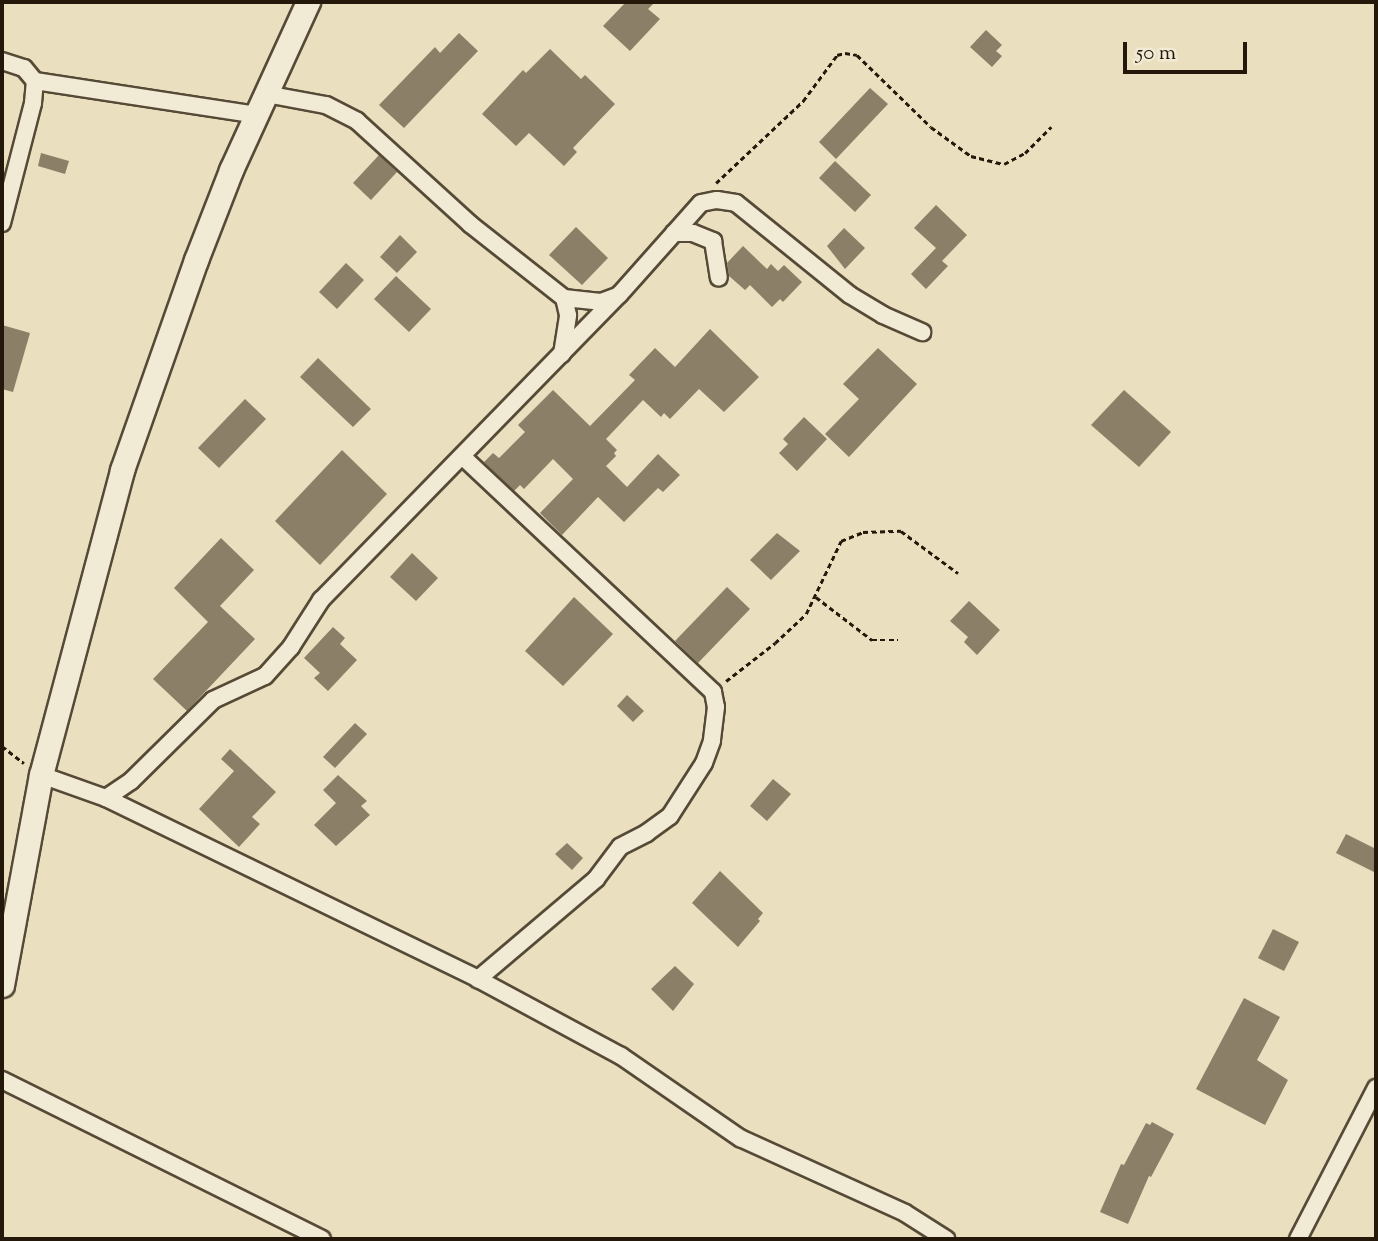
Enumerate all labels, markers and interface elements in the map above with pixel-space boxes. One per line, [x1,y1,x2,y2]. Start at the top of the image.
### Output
scale bar [1126,28,1250,72]
text: 50 m [1136,39,1176,69]

